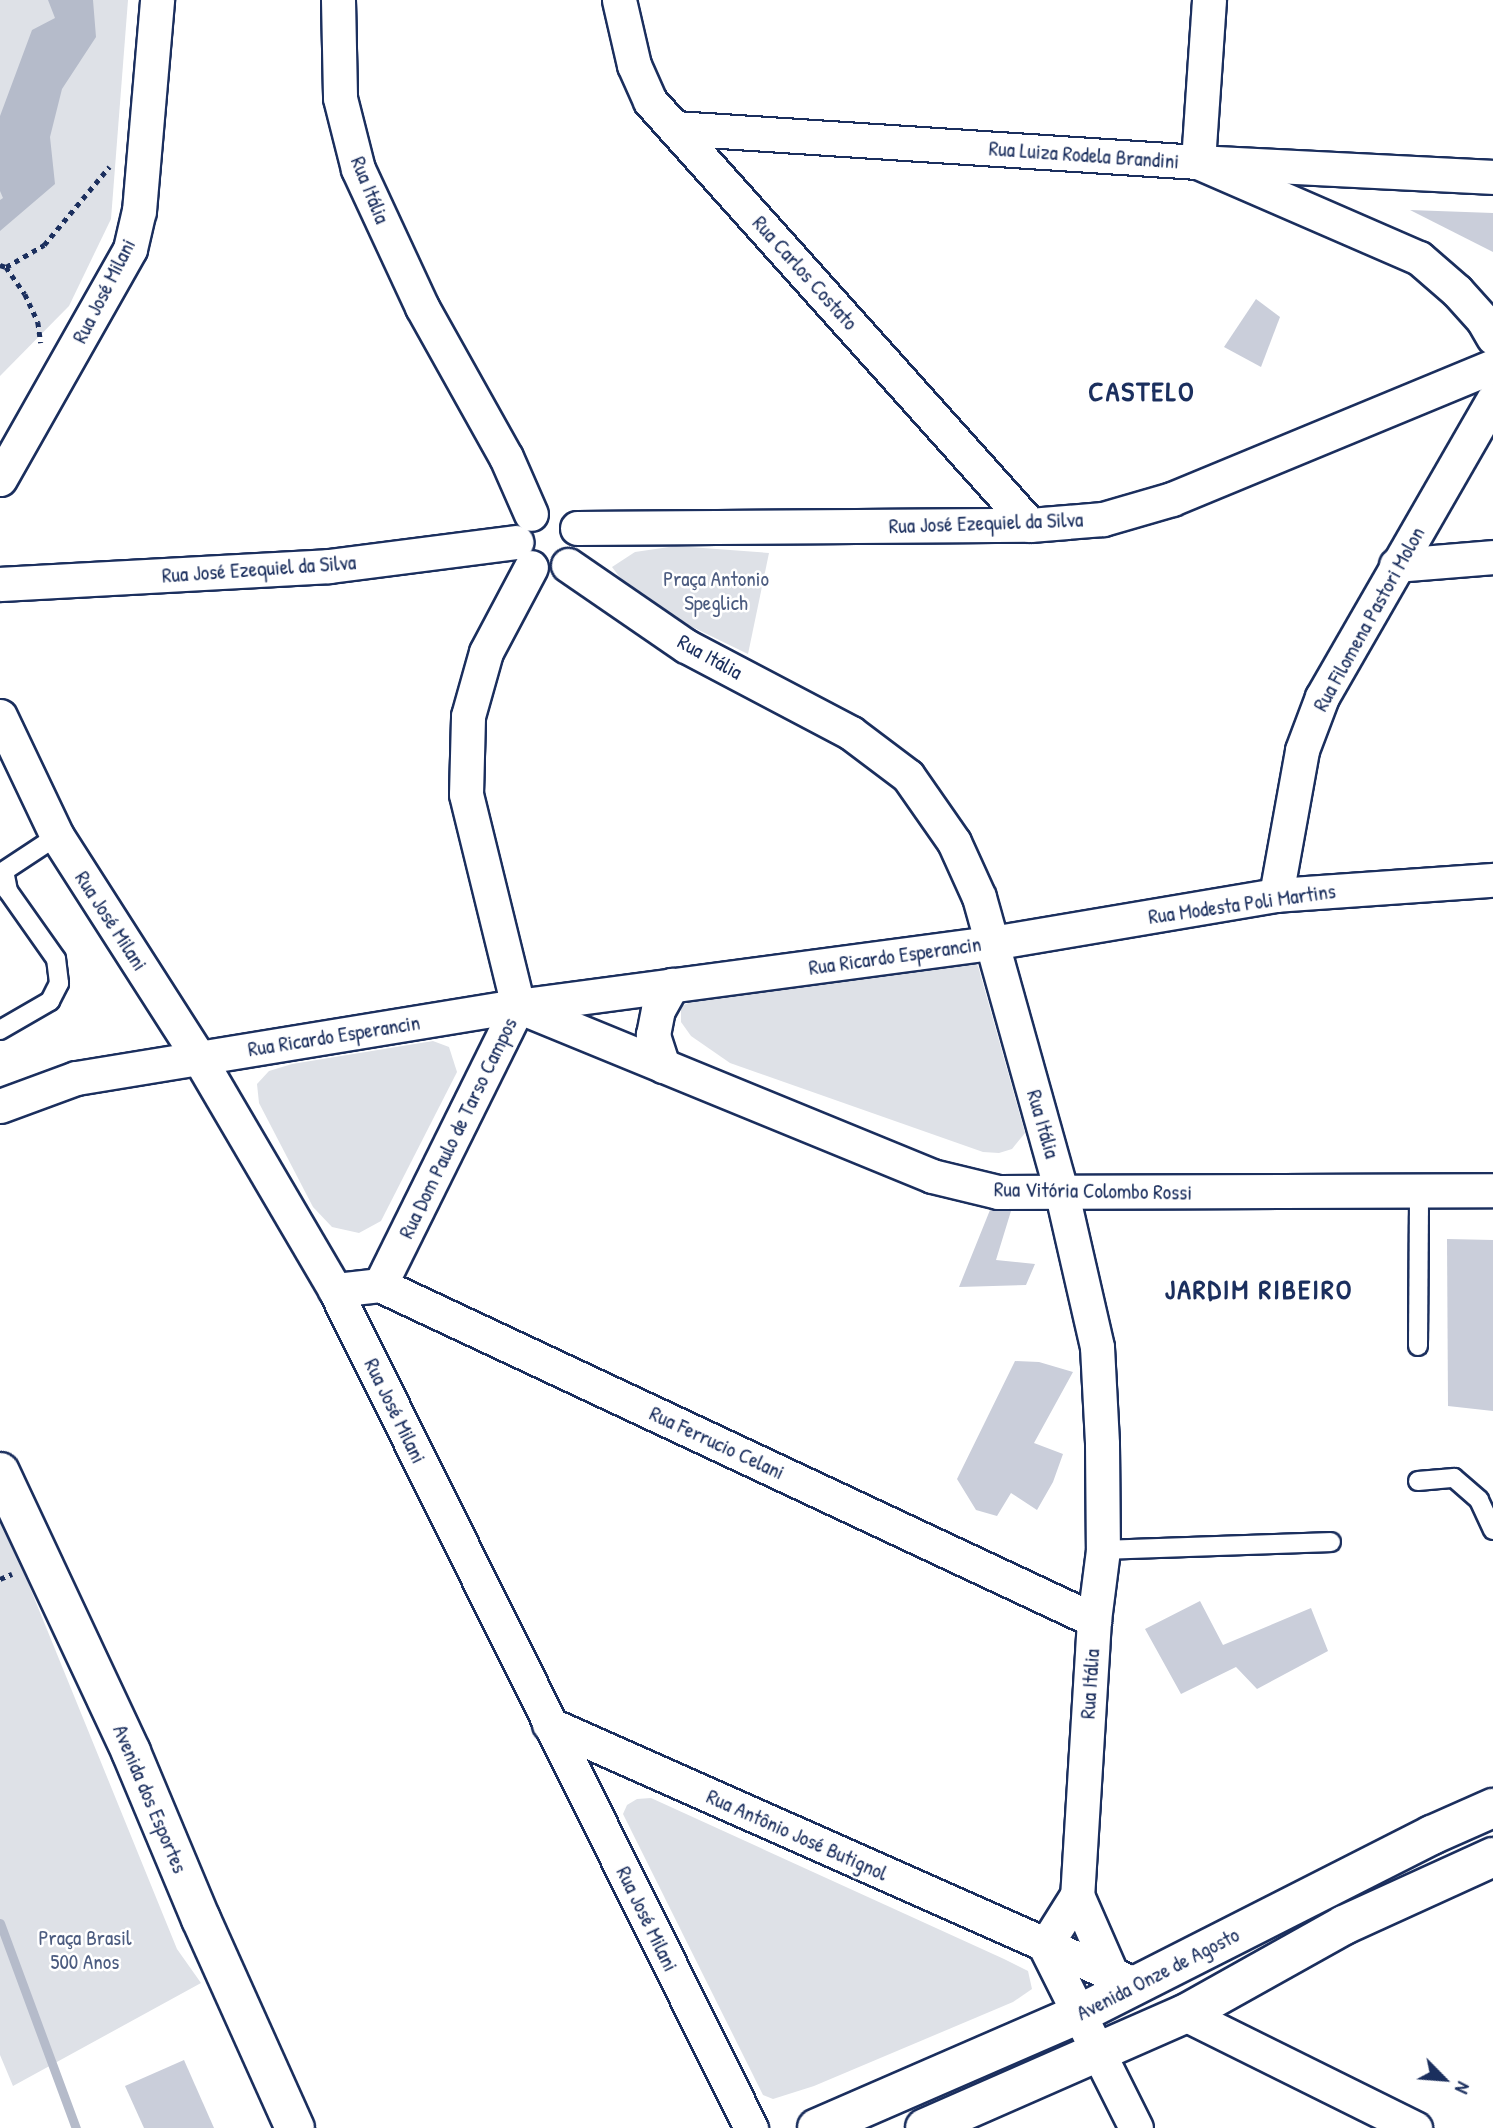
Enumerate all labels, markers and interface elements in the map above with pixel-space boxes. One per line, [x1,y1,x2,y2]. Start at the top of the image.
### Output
street label: Rua Luiza Rodela Brandini [988,136,1180,174]
street label: Rua Itália [345,153,395,227]
street label: Rua Carlos Costato [747,211,863,335]
street label: Rua José Milani [67,235,141,347]
district label: CASTELO [1089,374,1195,408]
street label: Rua José Ezequiel da Silva [888,507,1084,539]
street label: Rua Filomena Pastori Molon [1308,522,1430,716]
street label: Rua José Ezequiel da Silva [161,550,357,588]
park label: Praça Antonio Speglich [663,566,769,616]
street label: Rua Itália [673,629,747,685]
street label: Rua José Milani [69,866,153,976]
street label: Rua Modesta Poli Martins [1147,878,1337,930]
street label: Rua Ricardo Esperancin [807,931,983,981]
street label: Rua Ricardo Esperancin [246,1010,422,1062]
street label: Rua Dom Paulo de Tarso Campos [393,1013,523,1243]
street label: Rua Itália [1021,1087,1065,1161]
street label: Rua Vitória Colombo Rossi [994,1177,1192,1205]
district label: JARDIM RIBEIRO [1167,1272,1351,1306]
street label: Rua José Milani [359,1354,431,1468]
street label: Rua Ferrucio Celani [646,1401,788,1485]
street label: Rua Itália [1075,1648,1105,1720]
street label: Avenida dos Esportes [107,1721,193,1877]
street label: Rua Antônio José Butignol [703,1784,891,1886]
street label: Rua José Milani [611,1862,683,1976]
street label: Avenida Onze de Agosto [1073,1922,1243,2026]
park label: Praça Brasil 500 Anos [39,1925,131,1975]
north arrow [1409,2044,1479,2114]
text: N [1449,2078,1477,2098]

